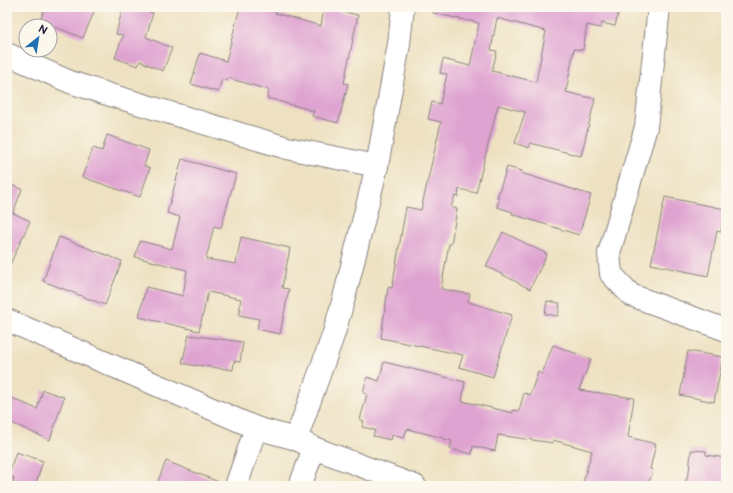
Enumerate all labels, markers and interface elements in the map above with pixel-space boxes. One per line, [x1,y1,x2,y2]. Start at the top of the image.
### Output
north arrow [18,18,58,58]
text: N [36,22,50,37]

